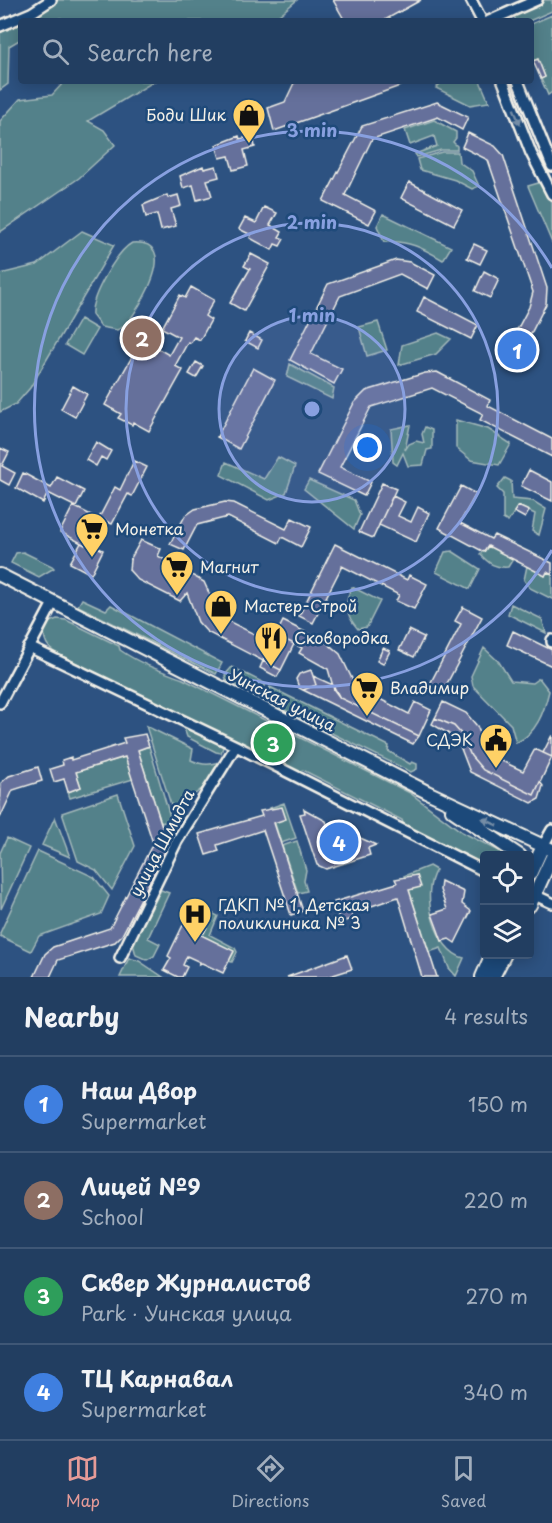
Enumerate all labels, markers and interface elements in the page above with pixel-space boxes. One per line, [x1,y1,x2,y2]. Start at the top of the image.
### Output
search box [18,18,534,84]
icon: search [39,35,72,68]
text: Search here [87,35,213,68]
shop icon: Боди Шик [231,97,267,144]
place label: Боди Шик [146,102,226,126]
one-way arrow [513,108,522,126]
text: 3 min [287,116,337,143]
text: 2 min [287,208,337,235]
text: 1 min [289,301,335,328]
pin: 2 [122,316,162,360]
pin: 1 [498,328,536,372]
centre of rings [302,399,322,419]
your location [353,433,382,462]
supermarket icon: Монетка [74,511,110,558]
place label: Монетка [115,516,184,540]
supermarket icon: Магнит [159,549,195,596]
place label: Магнит [200,554,260,578]
shop icon: Мастер-Строй [203,588,239,635]
place label: Мастер-Строй [244,593,357,617]
restaurant icon: Сковородка [253,620,289,667]
place label: Сковородка [294,625,389,649]
street label: Уинская улица [225,662,340,737]
supermarket icon: Владимир [349,670,385,717]
place label: Владимир [390,675,469,699]
pin: 3 [254,720,292,766]
public building icon: СДЭК [478,722,514,769]
place label: СДЭК [426,727,473,751]
street label: улица Шмидта [123,784,200,901]
one-way arrow [482,817,499,826]
pin: 4 [320,820,358,864]
map controls [480,851,534,959]
button: locate [480,851,534,905]
place label: ГДКП № 1, Детская поликлиника № 3 [218,892,370,934]
hospital icon: ГДКП № 1, Детская поликлиника № 3 [177,896,213,943]
button: layers [480,905,534,959]
text: Nearby [24,997,119,1036]
text: 4 results [444,1001,528,1031]
text: Наш Двор [81,1073,197,1106]
text: 1 [39,1089,48,1119]
text: 150 m [468,1089,528,1119]
text: Supermarket [81,1106,207,1136]
text: Лицей №9 [81,1169,201,1202]
text: 2 [36,1185,51,1215]
text: 220 m [464,1185,528,1215]
text: School [81,1202,144,1232]
text: Сквер Журналистов [81,1265,311,1298]
text: 3 [37,1281,50,1311]
text: 270 m [465,1281,528,1311]
text: Park · Уинская улица [81,1298,292,1328]
text: ТЦ Карнавал [81,1361,233,1394]
text: 4 [37,1377,50,1407]
text: 340 m [463,1377,528,1407]
text: Supermarket [81,1394,207,1424]
tab: Map [66,1452,100,1512]
tab: Directions [231,1452,309,1512]
tab: Saved [441,1452,486,1512]

